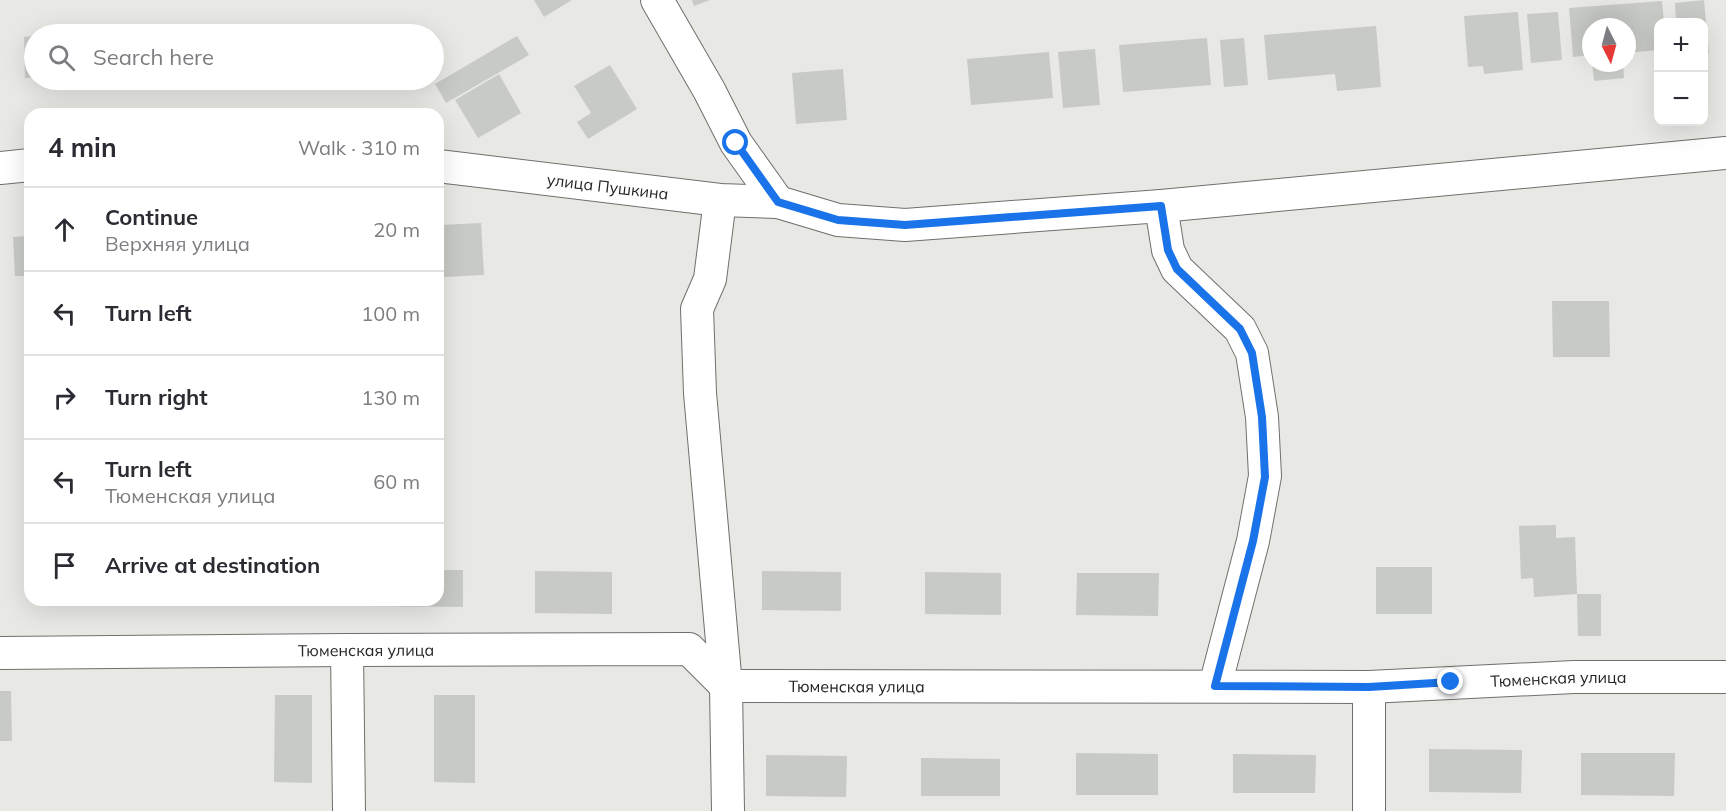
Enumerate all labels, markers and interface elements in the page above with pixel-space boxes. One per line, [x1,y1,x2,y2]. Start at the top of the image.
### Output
north arrow [1582,18,1636,72]
map controls [1654,18,1708,126]
button: + [1654,18,1708,72]
search box [24,24,444,90]
icon: search [45,41,78,74]
text: Search here [93,43,214,71]
button: − [1654,72,1708,126]
route start [722,129,748,155]
text: 4 min [48,131,117,164]
text: Walk · 310 m [298,135,420,160]
street label: улица Пушкина [546,169,670,204]
text: Continue [105,203,198,231]
icon: ahead [48,213,81,246]
text: 20 m [373,217,420,242]
text: Верхняя улица [105,231,250,256]
icon: left [48,297,81,330]
text: Turn left [105,299,192,327]
text: 100 m [361,301,420,326]
icon: right [48,381,81,414]
text: Turn right [105,383,208,411]
text: 130 m [361,385,420,410]
text: Turn left [105,455,192,483]
icon: left [48,465,81,498]
text: 60 m [373,469,420,494]
text: Тюменская улица [105,483,275,508]
icon: arrive [48,549,81,582]
text: Arrive at destination [105,551,320,579]
street label: Тюменская улица [298,640,434,660]
street label: Тюменская улица [1490,667,1627,691]
route end [1437,668,1463,694]
street label: Тюменская улица [788,676,925,696]

